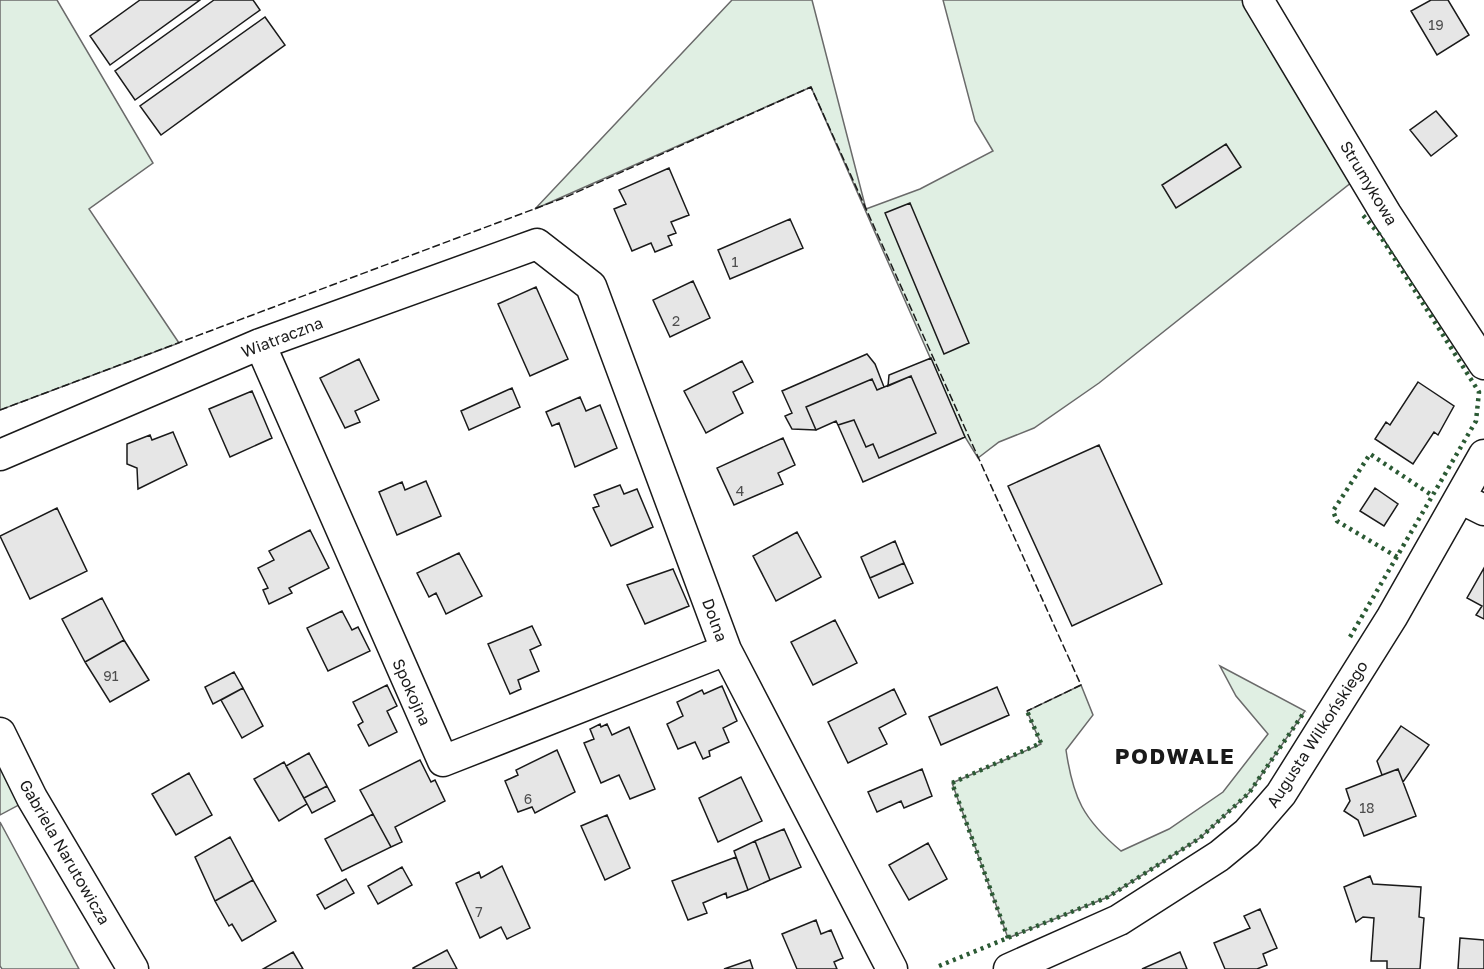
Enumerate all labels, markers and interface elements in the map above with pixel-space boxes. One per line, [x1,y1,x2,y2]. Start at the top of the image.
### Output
house number: 19 [1428,16,1444,33]
street label: Strumykowa [1336,137,1402,229]
house number: 1 [732,253,739,270]
street label: Wiatraczna [238,312,326,362]
house number: 2 [672,312,680,329]
house number: 4 [736,482,744,499]
street label: Dolna [698,596,732,644]
street label: Spokojna [388,655,436,729]
street label: Augusta Wilkońskiego [1262,657,1372,811]
house number: 91 [103,667,119,684]
district label: PODWALE [1115,742,1235,769]
street label: Gabriela Narutowicza [15,776,115,928]
house number: 6 [524,790,532,807]
house number: 18 [1359,799,1375,816]
house number: 7 [475,903,483,920]

